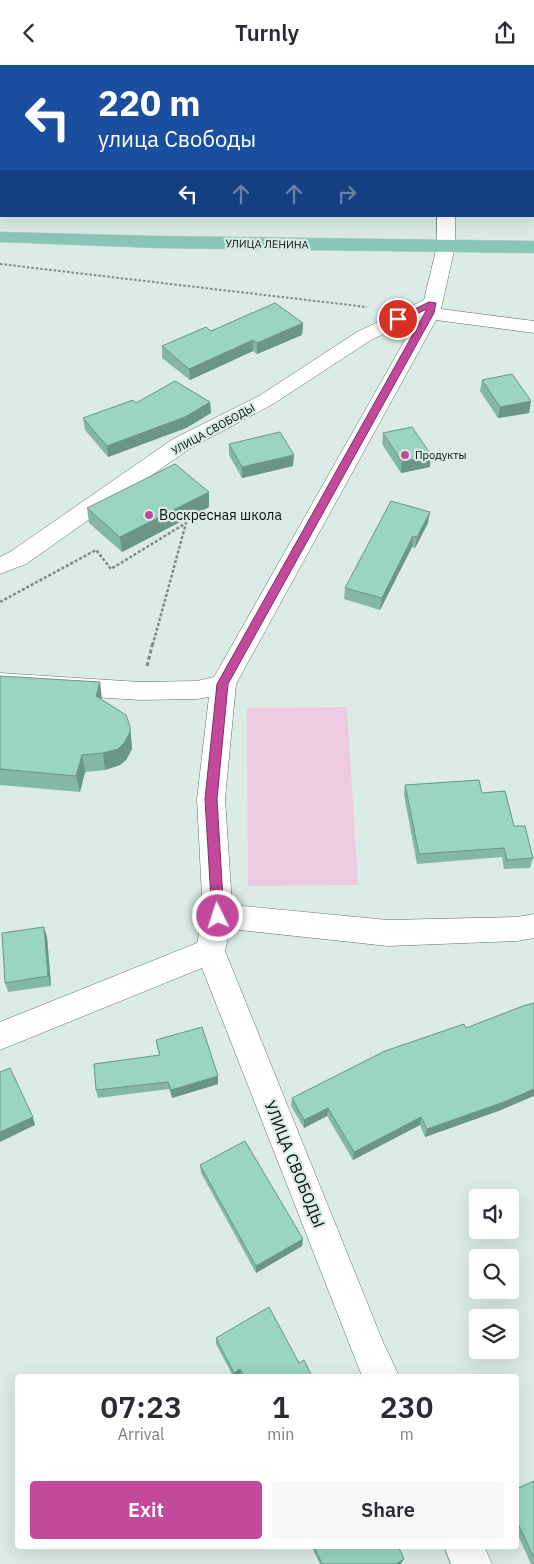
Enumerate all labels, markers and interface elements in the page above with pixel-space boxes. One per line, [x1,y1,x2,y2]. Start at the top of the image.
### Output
text: Turnly [235,18,299,47]
icon: back [15,19,43,47]
icon: share [491,19,519,47]
text: 220 m [98,80,201,126]
icon: left [15,85,80,150]
text: улица Свободы [98,124,256,153]
icon: left [174,180,202,208]
icon: ahead [227,180,255,208]
icon: ahead [280,180,308,208]
icon: right [333,180,361,208]
street label: УЛИЦА ЛЕНИНА [225,236,309,252]
pin [377,298,419,340]
icon: arrive [384,305,412,333]
street label: УЛИЦА СВОБОДЫ [169,400,257,458]
place label: Продукты [415,448,466,462]
marker: Продукты [399,449,411,461]
place label: Воскресная школа [159,506,282,524]
marker: Воскресная школа [143,509,155,521]
position arrow [191,889,243,941]
street label: УЛИЦА СВОБОДЫ [260,1098,330,1230]
map controls [469,1189,519,1359]
button: sound [469,1189,519,1239]
button: search [469,1249,519,1299]
button: layers [469,1309,519,1359]
text: 07:23 [100,1387,182,1426]
text: 1 [272,1387,290,1426]
text: 230 [380,1387,434,1426]
text: Arrival [118,1424,164,1444]
text: min [267,1424,294,1444]
text: m [400,1424,414,1444]
button: Exit [30,1481,262,1539]
button: Share [272,1481,504,1539]

